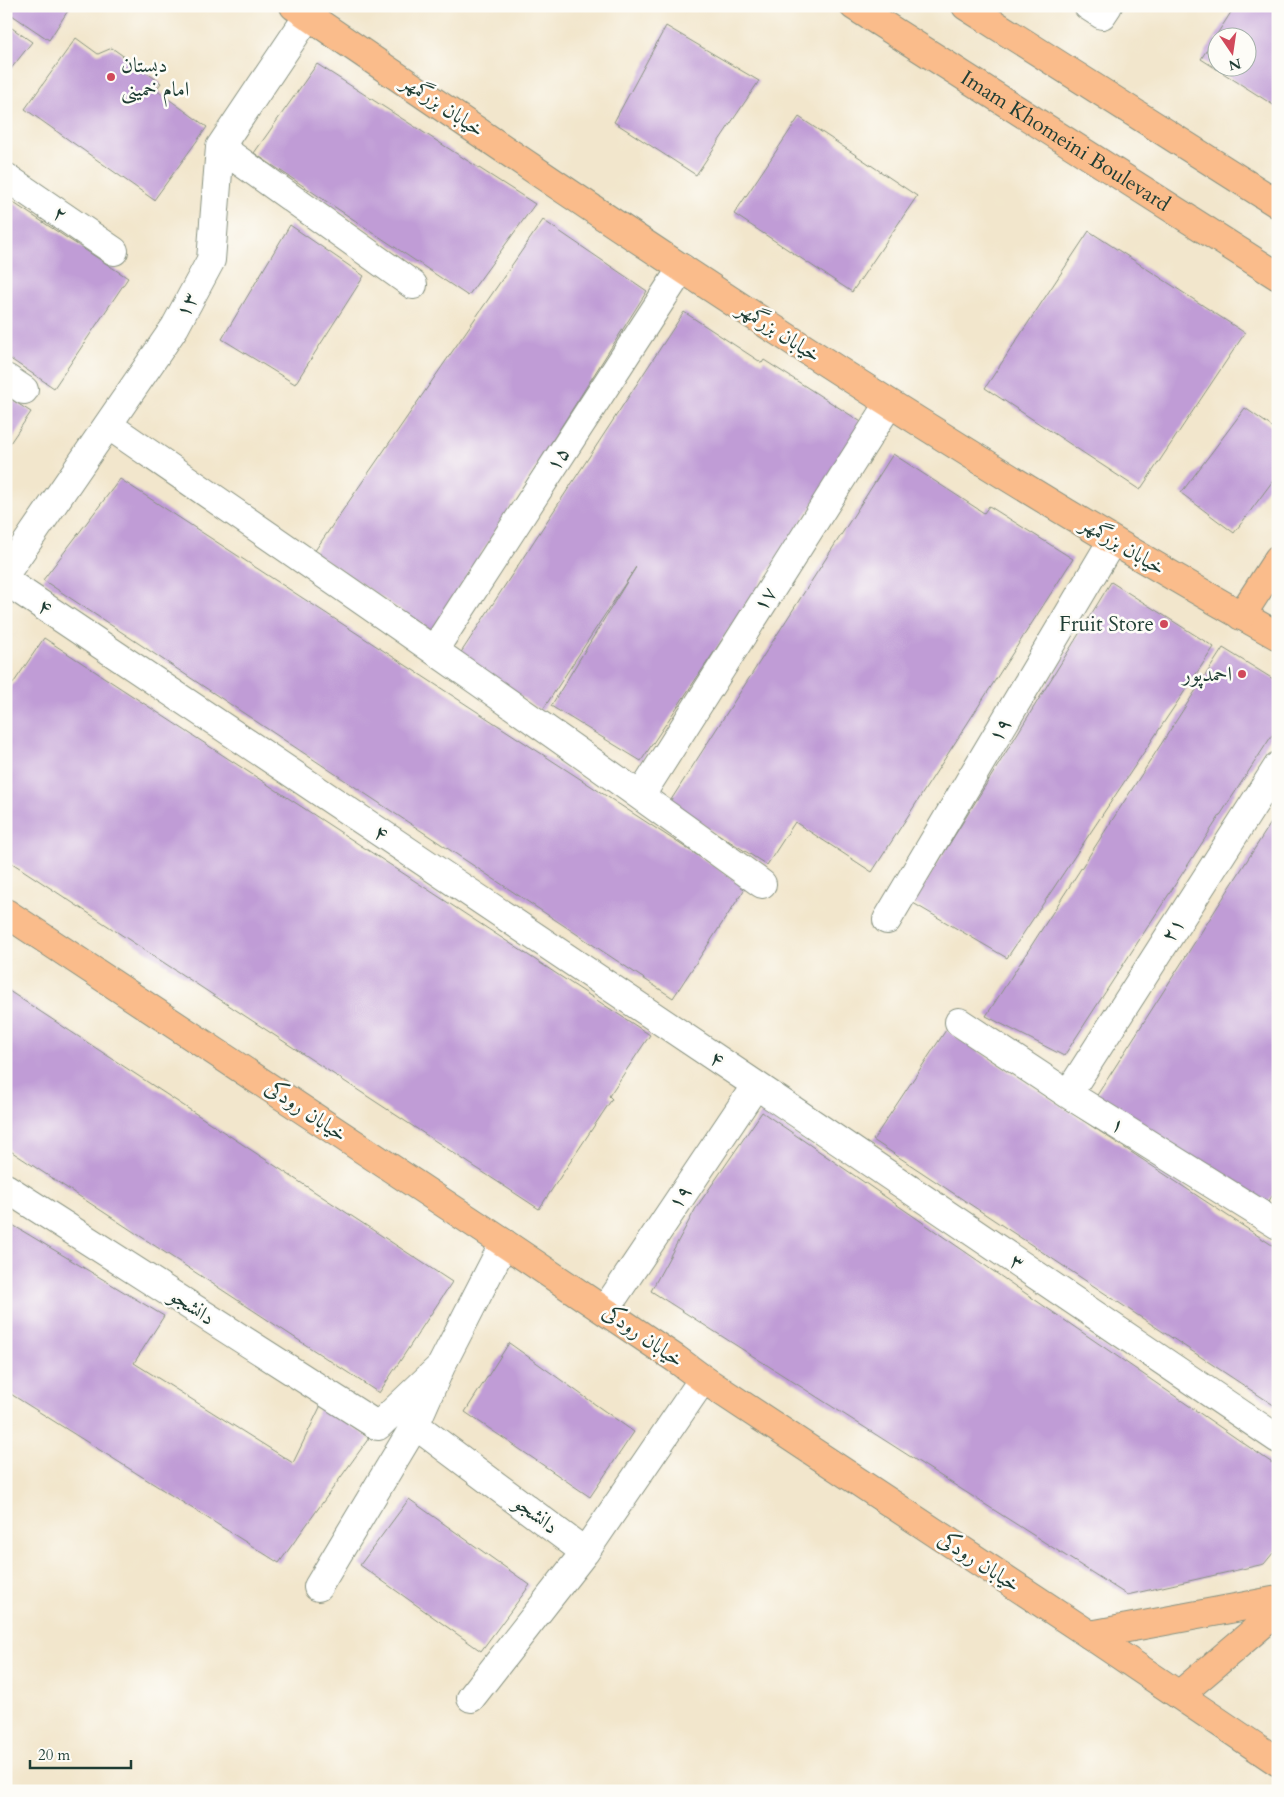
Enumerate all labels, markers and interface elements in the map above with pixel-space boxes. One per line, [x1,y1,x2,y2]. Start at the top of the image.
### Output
north arrow [1206,28,1256,78]
place label: دبستان امام خمینی [121,51,189,107]
text: N [1227,54,1243,75]
street label: Imam Khomeini Boulevard [955,63,1176,218]
street label: خیابان بزرگمهر [394,67,490,144]
marker: دبستان امام خمینی [105,71,117,83]
street label: ۲ [47,199,73,229]
street label: ۱۳ [168,287,206,323]
street label: خیابان بزرگمهر [730,293,826,370]
street label: ۱۵ [539,441,577,477]
street label: خیابان بزرگمهر [1074,508,1171,583]
street label: ۱۷ [746,581,784,617]
street label: ۴ [32,592,58,622]
place label: Fruit Store [1059,610,1154,639]
marker: Fruit Store [1158,618,1170,630]
place label: احمدپور [1181,660,1232,689]
marker: احمدپور [1236,668,1248,680]
street label: ۱۹ [981,712,1019,748]
street label: ۴ [368,818,394,848]
street label: ۲۱ [1154,912,1192,948]
street label: ۴ [704,1044,730,1074]
street label: خیابان رودکی [259,1073,353,1149]
street label: ۱ [1105,1109,1131,1141]
street label: ۱۹ [661,1179,699,1215]
street label: ۳ [1004,1247,1030,1277]
street label: دانشجو [162,1280,220,1333]
street label: خیابان رودکی [597,1297,689,1375]
street label: دانشجو [506,1487,564,1541]
street label: خیابان رودکی [932,1525,1026,1599]
scale bar [30,1737,131,1769]
text: 20 m [38,1745,70,1765]

